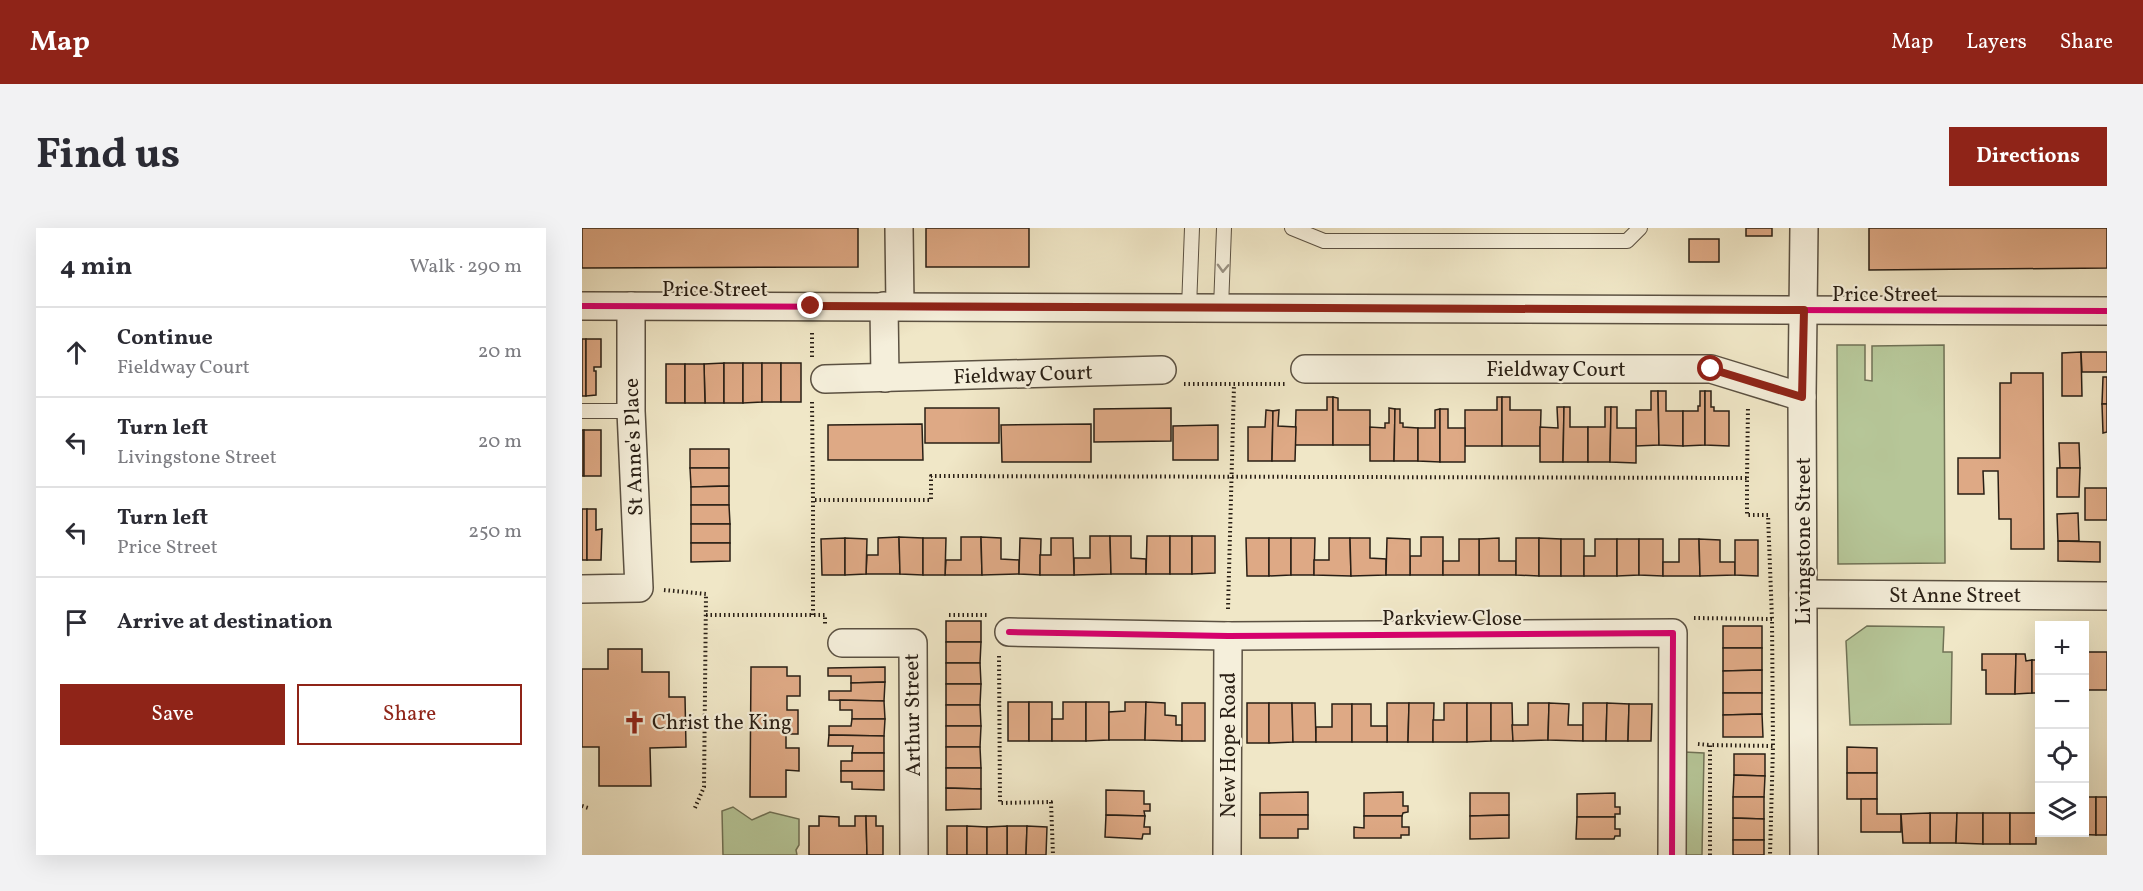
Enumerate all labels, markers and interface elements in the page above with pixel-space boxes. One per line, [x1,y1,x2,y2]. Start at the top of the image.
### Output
text: Map [30,23,90,62]
text: Map [1891,28,1933,57]
text: Layers [1966,28,2027,57]
text: Share [2060,28,2113,57]
text: Find us [36,127,180,186]
button: Directions [1949,127,2107,186]
text: 4 min [60,249,132,285]
text: Walk · 290 m [410,253,522,281]
one-way arrow [1217,263,1229,272]
street label: Price Street [662,276,768,305]
street label: Price Street [1832,281,1938,310]
route end [797,292,823,318]
text: Continue [117,323,213,354]
icon: ahead [60,336,93,369]
text: 20 m [478,338,522,366]
text: Fieldway Court [117,354,250,382]
route start [1697,355,1723,381]
street label: Fieldway Court [1486,356,1626,385]
street label: Fieldway Court [953,359,1093,392]
street label: St Anne's Place [618,377,651,517]
text: Turn left [117,413,208,444]
icon: left [60,426,93,459]
text: 20 m [478,428,522,456]
text: Livingstone Street [117,444,277,472]
street label: Livingstone Street [1790,457,1819,625]
text: Turn left [117,503,208,534]
icon: left [60,516,93,549]
text: 250 m [468,518,522,546]
text: Price Street [117,534,218,562]
street label: St Anne Street [1889,582,2021,611]
street label: Parkview Close [1382,605,1522,634]
icon: arrive [60,606,93,639]
text: Arrive at destination [117,607,333,638]
map controls [2035,621,2089,837]
button: + [2035,621,2089,675]
street label: Arthur Street [898,653,929,777]
street label: New Hope Road [1215,672,1244,818]
button: − [2035,675,2089,729]
button: Save [60,684,285,745]
button: Share [297,684,522,745]
church icon: Christ the King [621,709,647,735]
place label: Christ the King [652,709,792,738]
button: locate [2035,729,2089,783]
button: layers [2035,783,2089,837]

